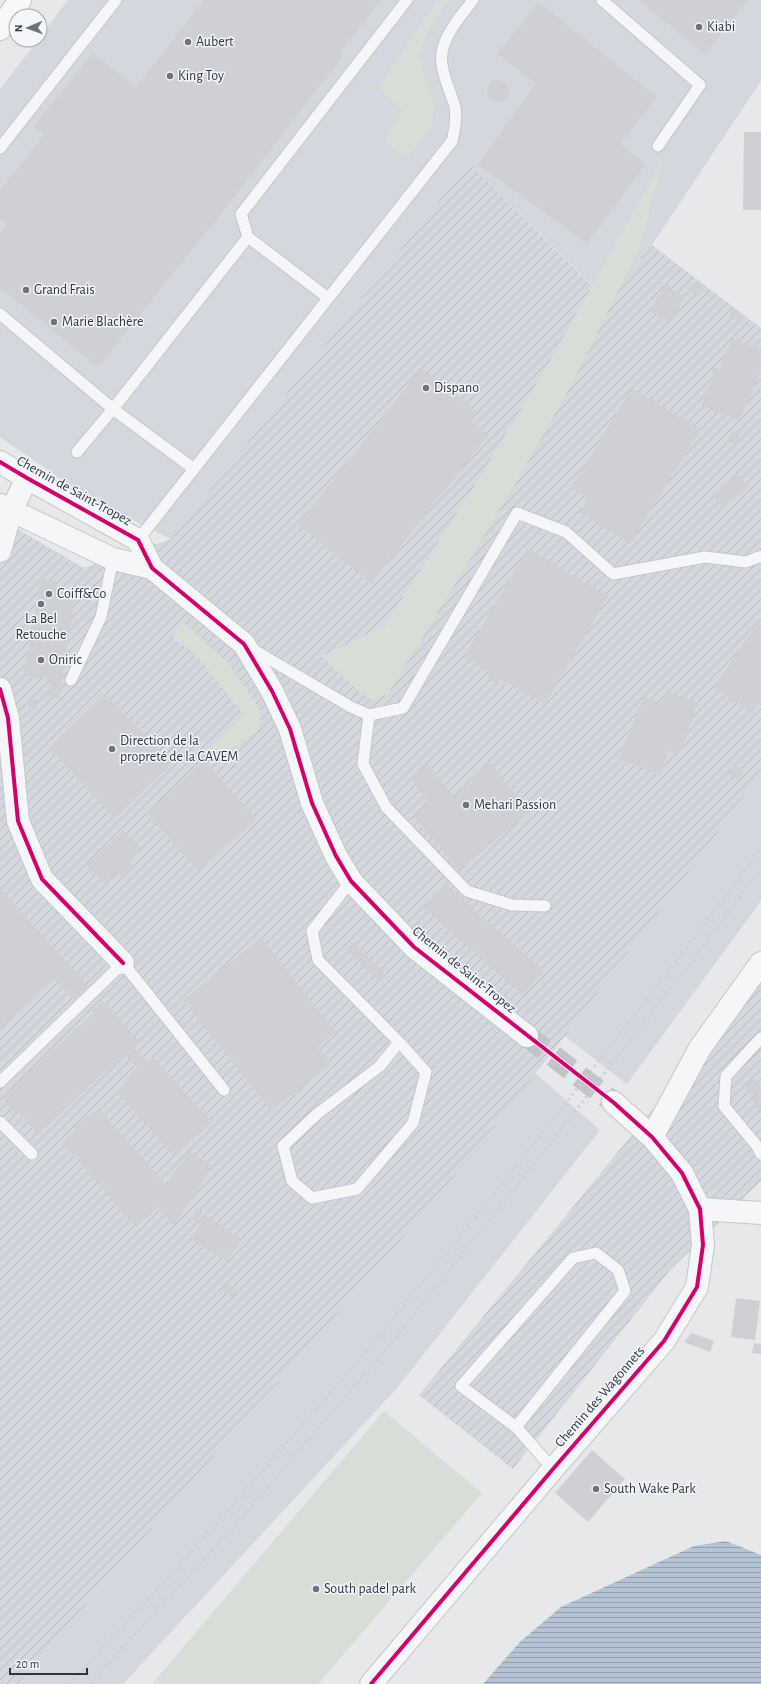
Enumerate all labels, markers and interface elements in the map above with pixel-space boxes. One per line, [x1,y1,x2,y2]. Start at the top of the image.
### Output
north arrow [8,8,48,48]
place label: Kiabi [707,20,735,34]
marker: Kiabi [694,22,704,32]
text: N [13,24,24,32]
place label: Aubert [196,35,234,49]
marker: Aubert [183,37,193,47]
place label: King Toy [178,69,224,83]
marker: King Toy [165,71,175,81]
place label: Grand Frais [34,283,95,297]
marker: Grand Frais [21,285,31,295]
place label: Marie Blachère [62,315,143,329]
marker: Marie Blachère [49,317,59,327]
place label: Dispano [434,381,479,395]
marker: Dispano [421,383,431,393]
street label: Chemin de Saint-Tropez [14,454,134,528]
place label: Coiff&Co [57,587,106,601]
marker: Coiff&Co [44,589,54,599]
marker: La Bel Retouche [36,599,46,609]
place label: La Bel Retouche [15,612,67,642]
place label: Oniric [49,653,82,667]
marker: Oniric [36,655,46,665]
place label: Direction de la propreté de la CAVEM [120,734,238,764]
marker: Direction de la propreté de la CAVEM [107,744,117,754]
place label: Mehari Passion [474,798,556,812]
marker: Mehari Passion [461,800,471,810]
street label: Chemin de Saint-Tropez [410,924,519,1016]
street label: Chemin des Wagonnets [553,1344,647,1450]
place label: South Wake Park [604,1482,696,1496]
marker: South Wake Park [591,1484,601,1494]
place label: South padel park [324,1582,416,1596]
marker: South padel park [311,1584,321,1594]
scale bar [10,1650,87,1676]
text: 20 m [16,1658,39,1670]

